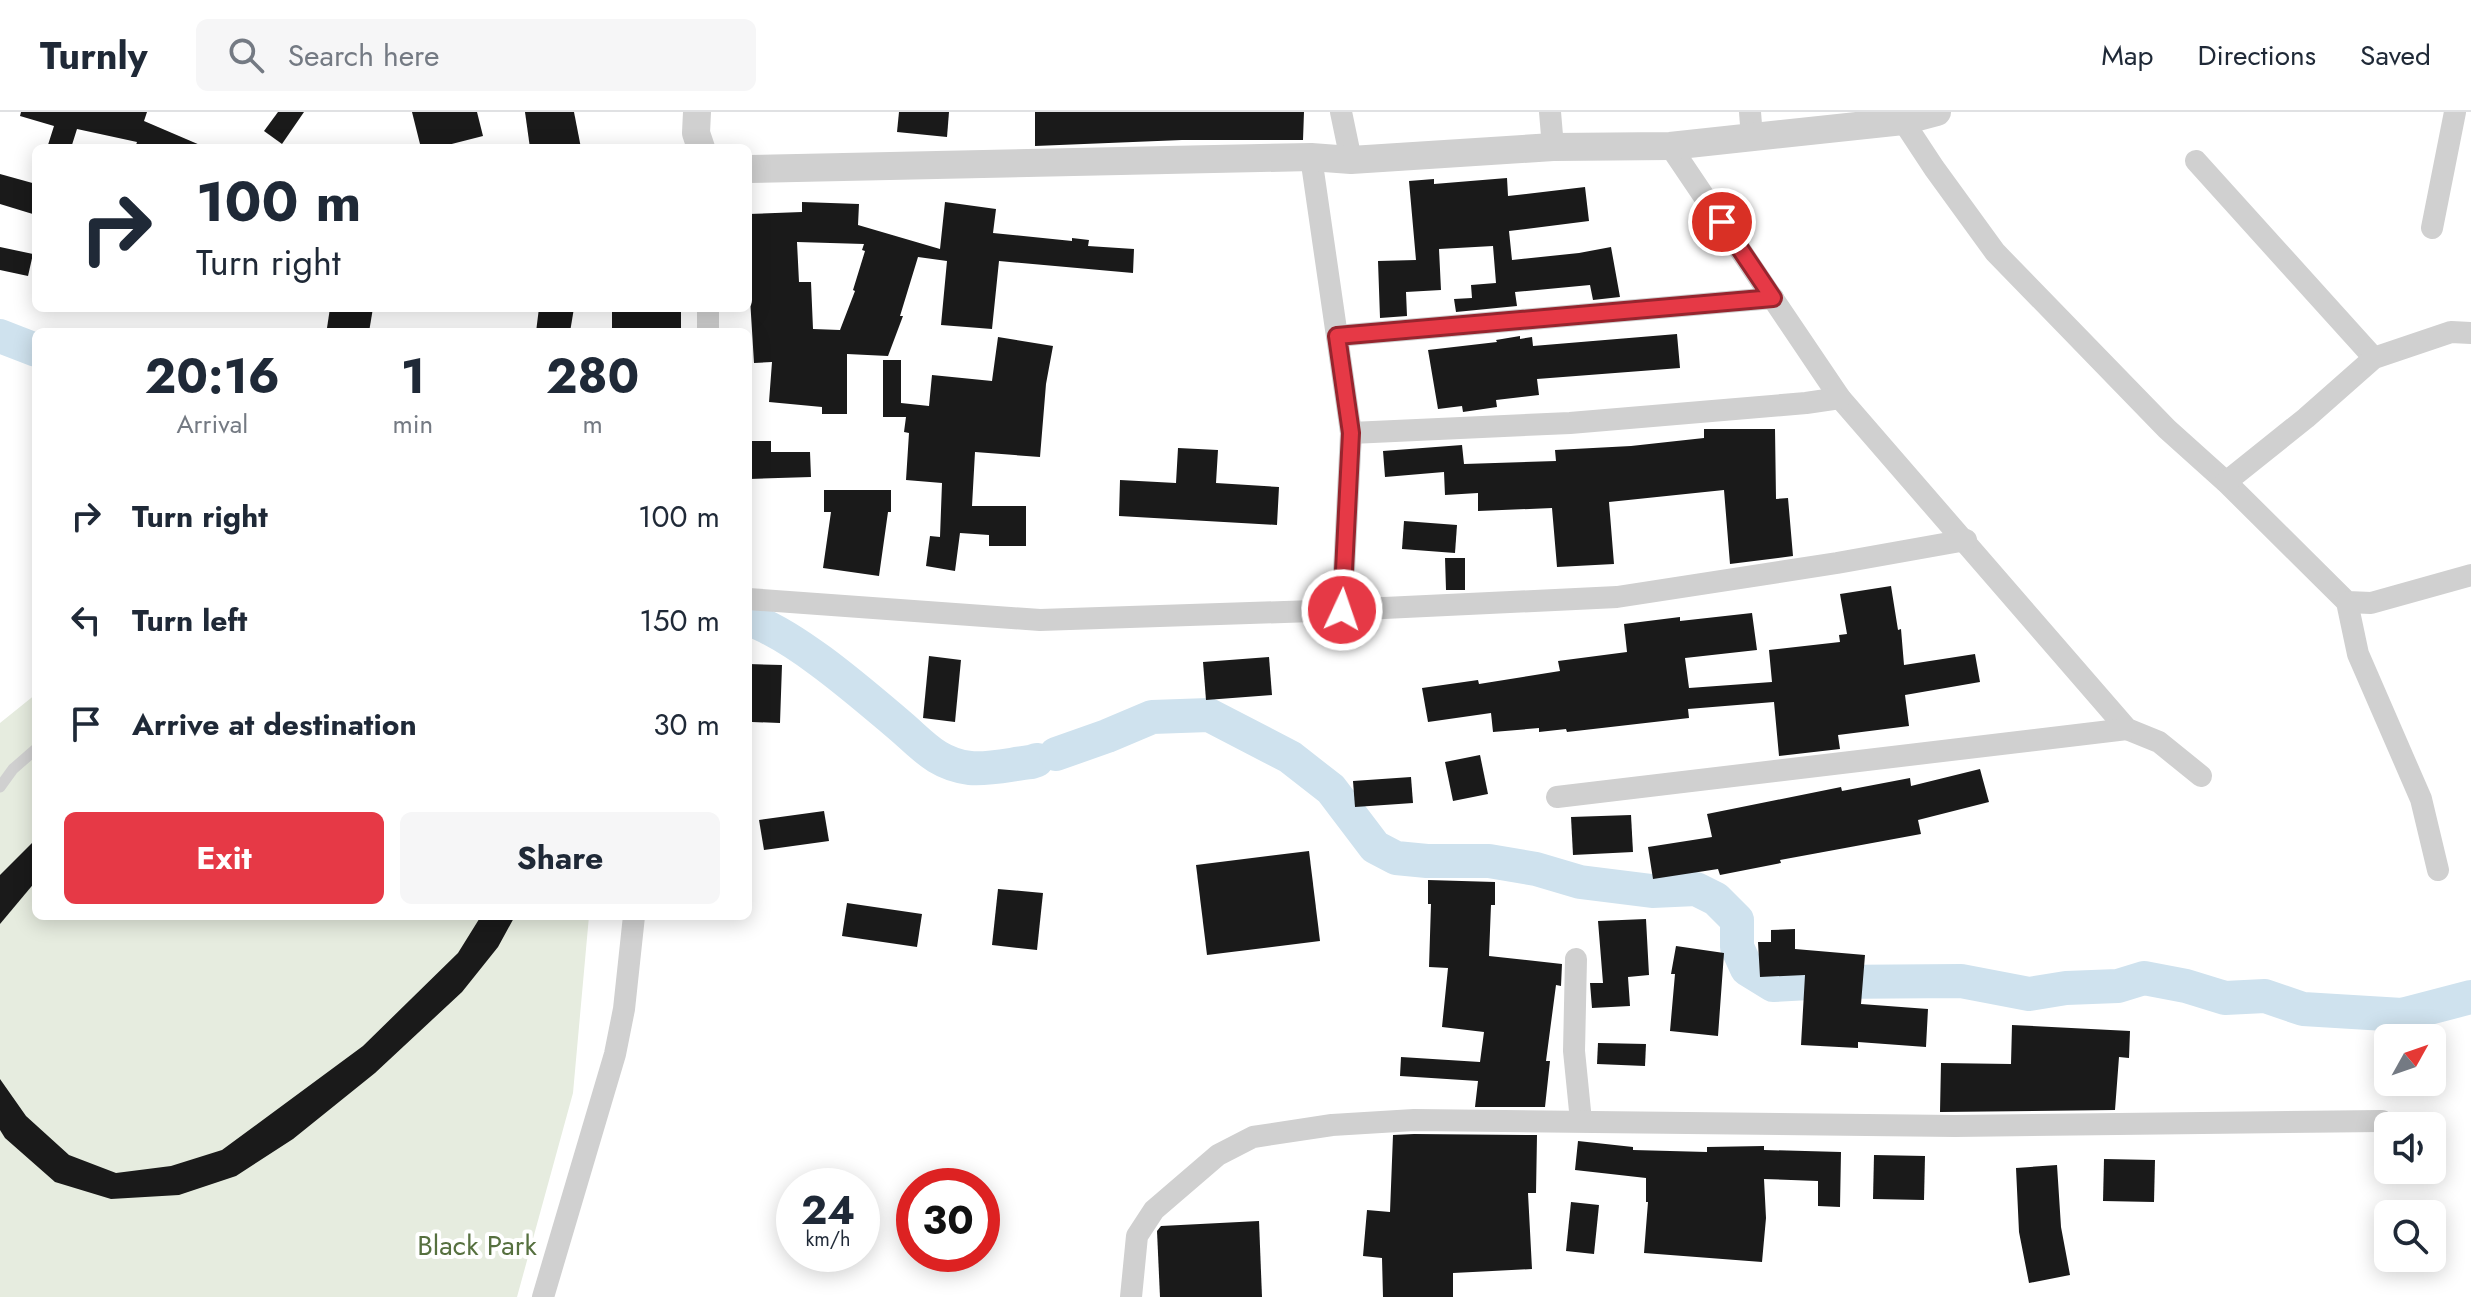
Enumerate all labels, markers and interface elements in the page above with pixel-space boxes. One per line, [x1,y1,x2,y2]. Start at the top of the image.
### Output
search box [196,19,756,91]
text: Turnly [40,28,148,83]
icon: search [224,33,268,77]
text: Search here [288,34,439,77]
text: Map [2101,35,2153,76]
text: Directions [2197,35,2316,76]
text: Saved [2360,35,2431,76]
text: 100 m [196,161,361,242]
icon: right [64,176,168,280]
pin [1688,188,1756,256]
icon: arrive [1700,200,1744,244]
text: Turn right [196,236,341,288]
text: 20:16 [145,342,280,411]
text: 1 [401,342,425,411]
text: 280 [546,342,639,411]
text: Arrival [176,405,248,443]
text: min [393,405,433,443]
text: m [582,405,603,443]
icon: right [64,494,108,538]
text: Turn right [132,495,268,538]
text: 100 m [638,495,720,538]
position arrow [1300,568,1384,652]
icon: left [64,598,108,642]
text: Turn left [132,599,247,642]
text: 150 m [639,599,720,642]
icon: arrive [64,702,108,746]
text: Arrive at destination [132,703,417,746]
text: 30 m [653,703,720,746]
button: Exit [64,812,384,904]
button: Share [400,812,720,904]
north arrow [2374,1024,2446,1096]
map controls [2374,1024,2446,1272]
button: sound [2374,1112,2446,1184]
speed limit sign: 30 [896,1168,1000,1272]
text: 24 [801,1181,855,1239]
button: search [2374,1200,2446,1272]
park label: Black Park [417,1225,537,1266]
text: km/h [805,1225,851,1254]

